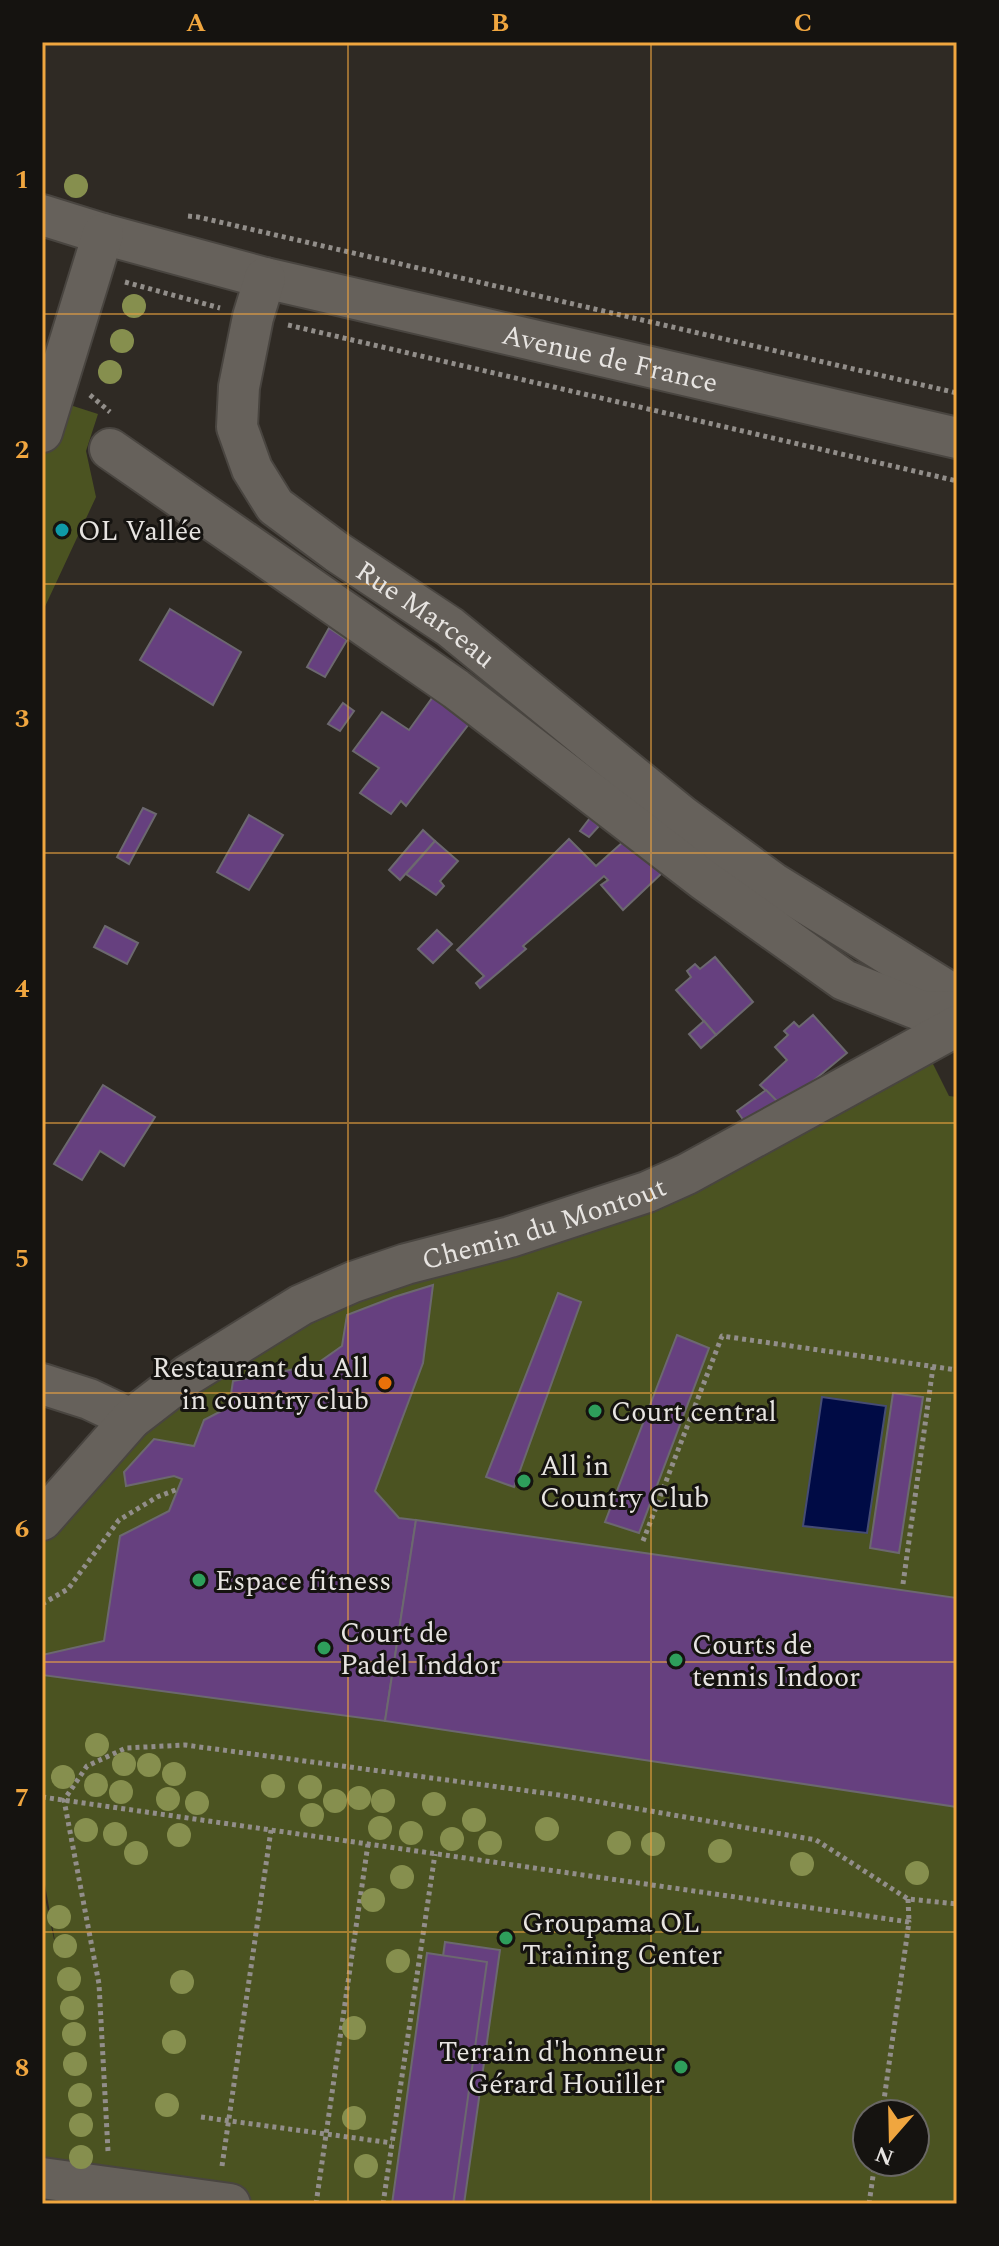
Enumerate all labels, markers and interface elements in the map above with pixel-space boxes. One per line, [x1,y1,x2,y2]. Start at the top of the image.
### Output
text: A [186,3,206,43]
text: B [491,3,509,43]
text: C [794,3,812,43]
text: 1 [15,160,29,200]
street label: Avenue de France [498,313,722,405]
text: 2 [15,430,29,470]
place label: OL Vallée [78,510,202,553]
marker: OL Vallée [53,521,71,539]
street label: Rue Marceau [347,550,505,679]
text: 3 [15,699,29,739]
text: 4 [15,969,30,1009]
street label: Chemin du Montout [417,1166,674,1282]
text: 5 [15,1239,29,1279]
place label: Restaurant du All in country club [152,1347,369,1422]
marker: Restaurant du All in country club [376,1374,394,1392]
place label: Court central [611,1391,777,1434]
marker: Court central [586,1402,604,1420]
place label: All in Country Club [540,1445,709,1520]
marker: All in Country Club [515,1472,533,1490]
text: 6 [15,1509,29,1549]
place label: Espace fitness [215,1560,391,1603]
marker: Espace fitness [190,1571,208,1589]
place label: Court de Padel Inddor [340,1612,500,1687]
place label: Courts de tennis Indoor [692,1624,860,1699]
marker: Court de Padel Inddor [315,1639,333,1657]
marker: Courts de tennis Indoor [667,1651,685,1669]
text: 7 [15,1778,29,1818]
place label: Groupama OL Training Center [522,1902,722,1977]
marker: Groupama OL Training Center [497,1929,515,1947]
place label: Terrain d'honneur Gérard Houiller [439,2031,665,2106]
text: 8 [15,2048,29,2088]
marker: Terrain d'honneur Gérard Houiller [672,2058,690,2076]
north arrow [851,2098,931,2178]
text: N [871,2137,899,2174]

